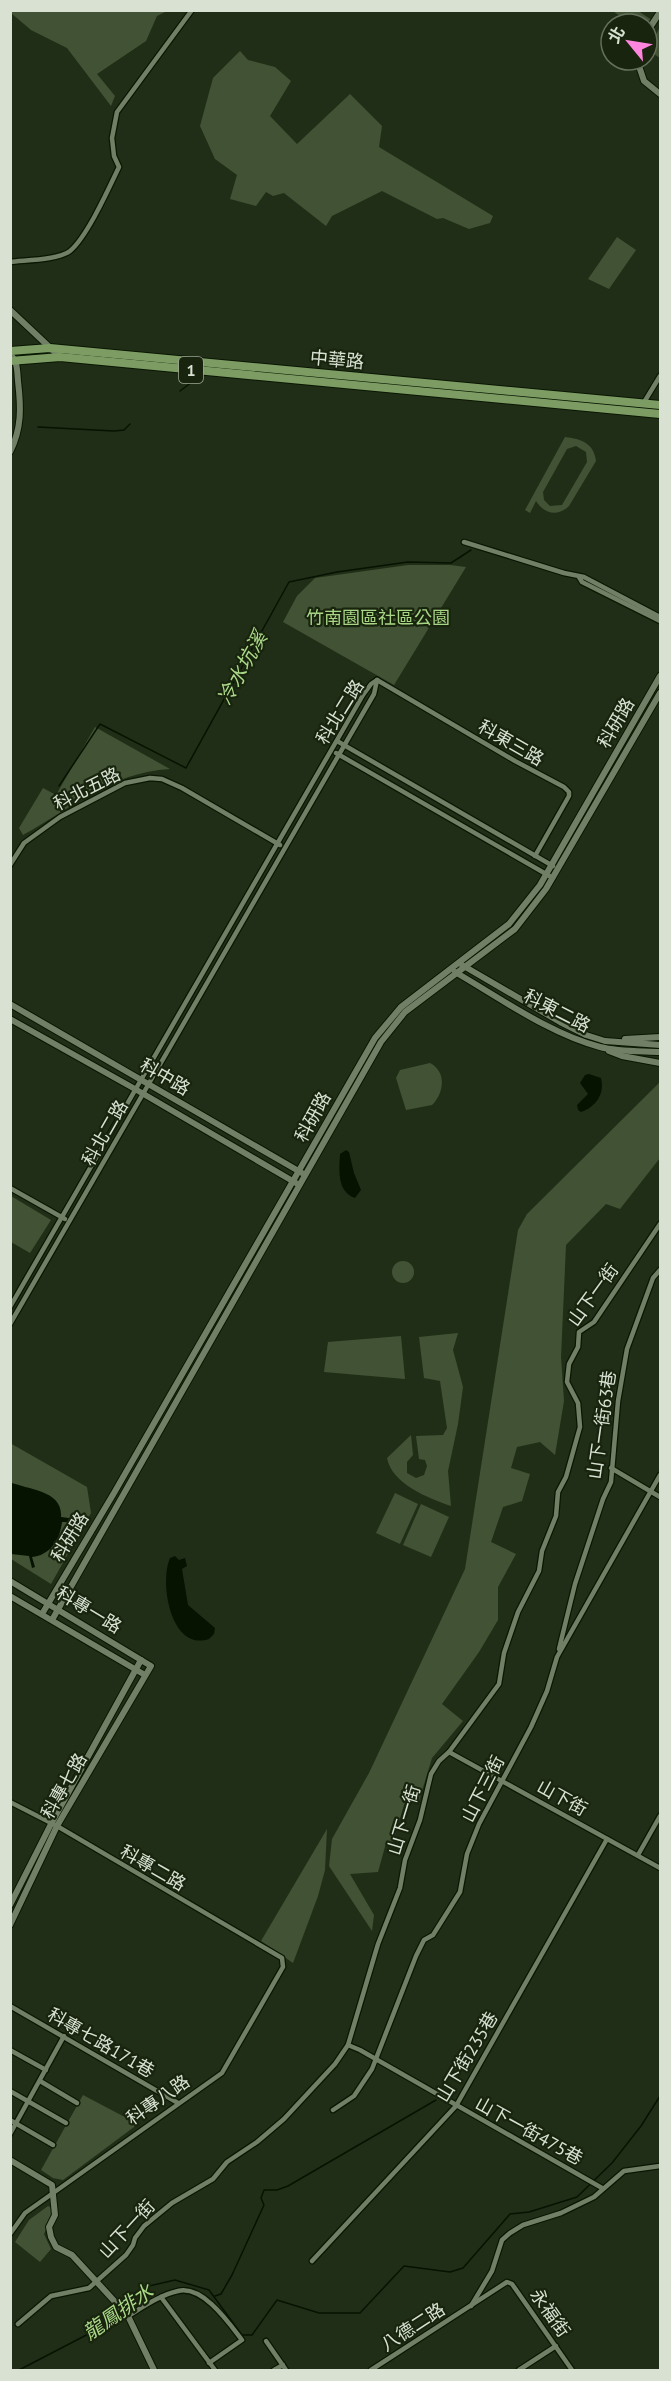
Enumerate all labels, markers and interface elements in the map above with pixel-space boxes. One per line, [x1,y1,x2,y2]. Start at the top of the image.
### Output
north arrow [599,12,659,72]
text: 北 [603,23,629,46]
street label: 中華路 [309,346,365,373]
road number: 1 [179,357,203,383]
park label: 竹南園區社區公園 [306,606,450,629]
water label: 冷水坑溪 [211,624,274,709]
street label: 科北二路 [311,675,368,748]
street label: 科研路 [592,694,639,752]
street label: 科東三路 [474,715,548,771]
street label: 科北五路 [49,762,124,815]
street label: 科東二路 [520,984,595,1037]
street label: 科中路 [136,1053,194,1100]
street label: 科研路 [289,1088,336,1146]
street label: 科北二路 [77,1096,133,1170]
street label: 山下一街 [562,1259,623,1331]
street label: 山下一街63巷 [582,1369,621,1481]
street label: 科研路 [46,1508,93,1566]
street label: 科專一路 [52,1581,126,1638]
street label: 科專七路 [36,1749,92,1823]
street label: 山下三街 [456,1751,509,1826]
street label: 山下街 [533,1774,591,1821]
street label: 山下一街 [382,1782,425,1858]
street label: 科專二路 [116,1840,190,1896]
street label: 科專七路171巷 [44,2003,159,2082]
street label: 山下街235巷 [431,2007,503,2106]
street label: 科專八路 [122,2070,194,2130]
street label: 山下一街475巷 [471,2092,587,2170]
street label: 山下一街 [94,2194,160,2263]
water label: 龍鳳排水 [78,2278,159,2346]
street label: 永福街 [526,2284,575,2341]
street label: 八德二路 [376,2297,449,2356]

